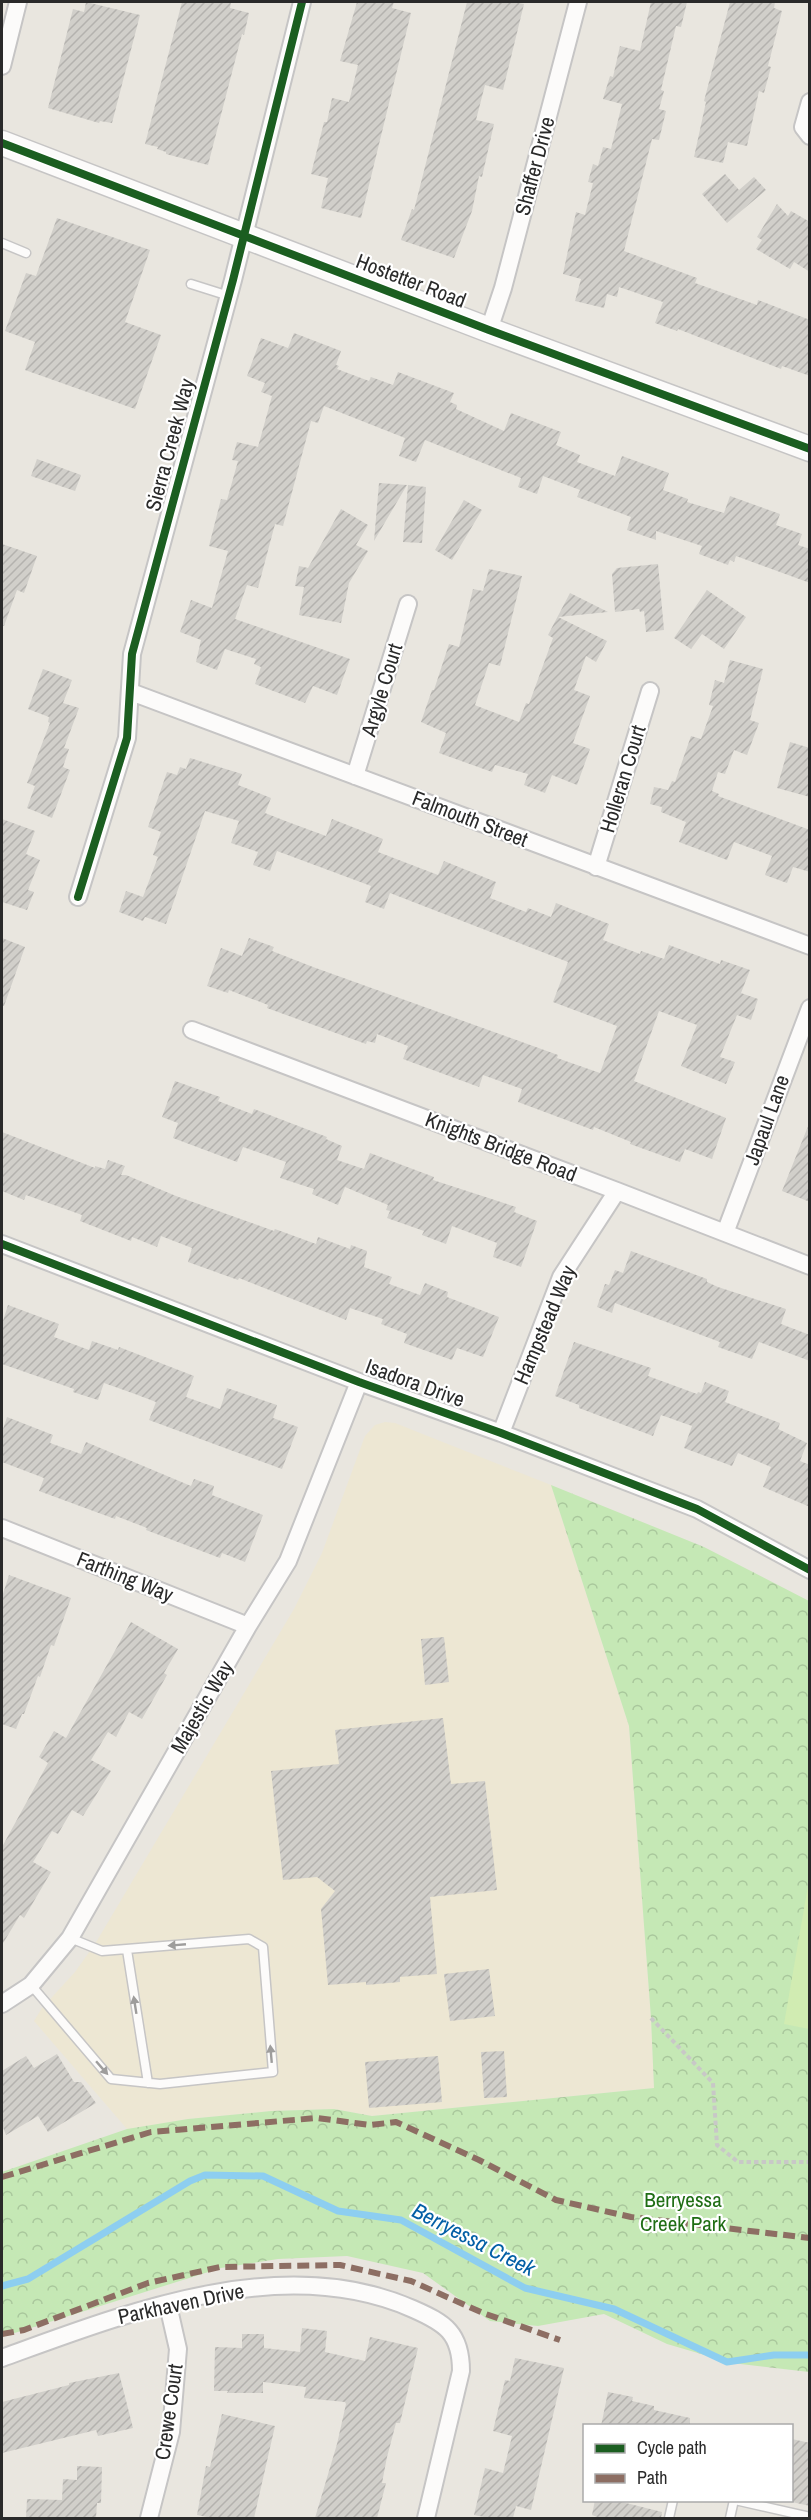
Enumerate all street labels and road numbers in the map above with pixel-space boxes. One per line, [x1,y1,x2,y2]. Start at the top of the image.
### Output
street label: Shaffer Drive [507,113,562,218]
street label: Hostetter Road [352,246,470,315]
street label: Sierra Creek Way [138,375,201,514]
street label: Argyle Court [353,640,409,741]
street label: Holleran Court [592,721,653,836]
street label: Falmouth Street [408,783,532,854]
street label: Japaul Lane [737,1071,796,1169]
street label: Knights Bridge Road [421,1104,581,1189]
street label: Hampstead Way [506,1260,583,1389]
street label: Isadora Drive [362,1351,469,1414]
street label: Farthing Way [73,1544,178,1609]
street label: Majestic Way [163,1655,240,1758]
street label: Parkhaven Drive [115,2276,247,2331]
street label: Crewe Court [147,2362,190,2462]

